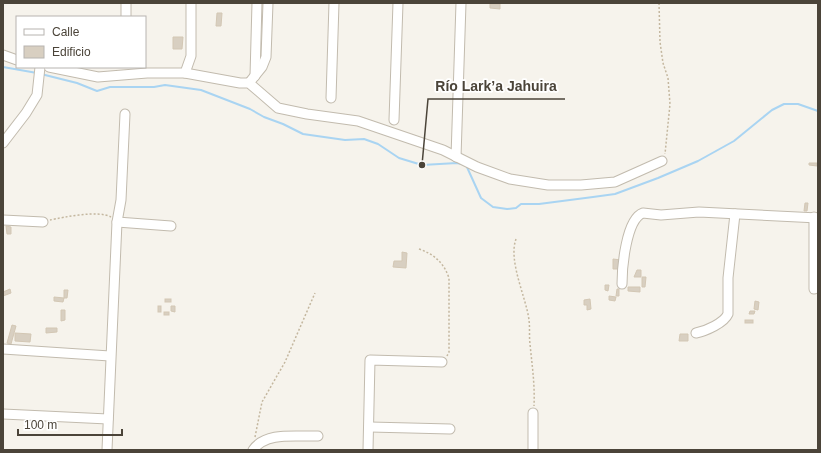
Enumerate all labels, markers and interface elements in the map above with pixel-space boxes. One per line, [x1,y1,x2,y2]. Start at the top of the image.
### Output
legend [16,16,146,68]
text: Calle [52,25,80,39]
text: Edificio [52,45,91,59]
callout: Río Lark’a Jahuira [428,73,565,99]
text: Río Lark’a Jahuira [435,78,557,94]
scale bar [18,411,122,437]
text: 100 m [24,418,57,432]

